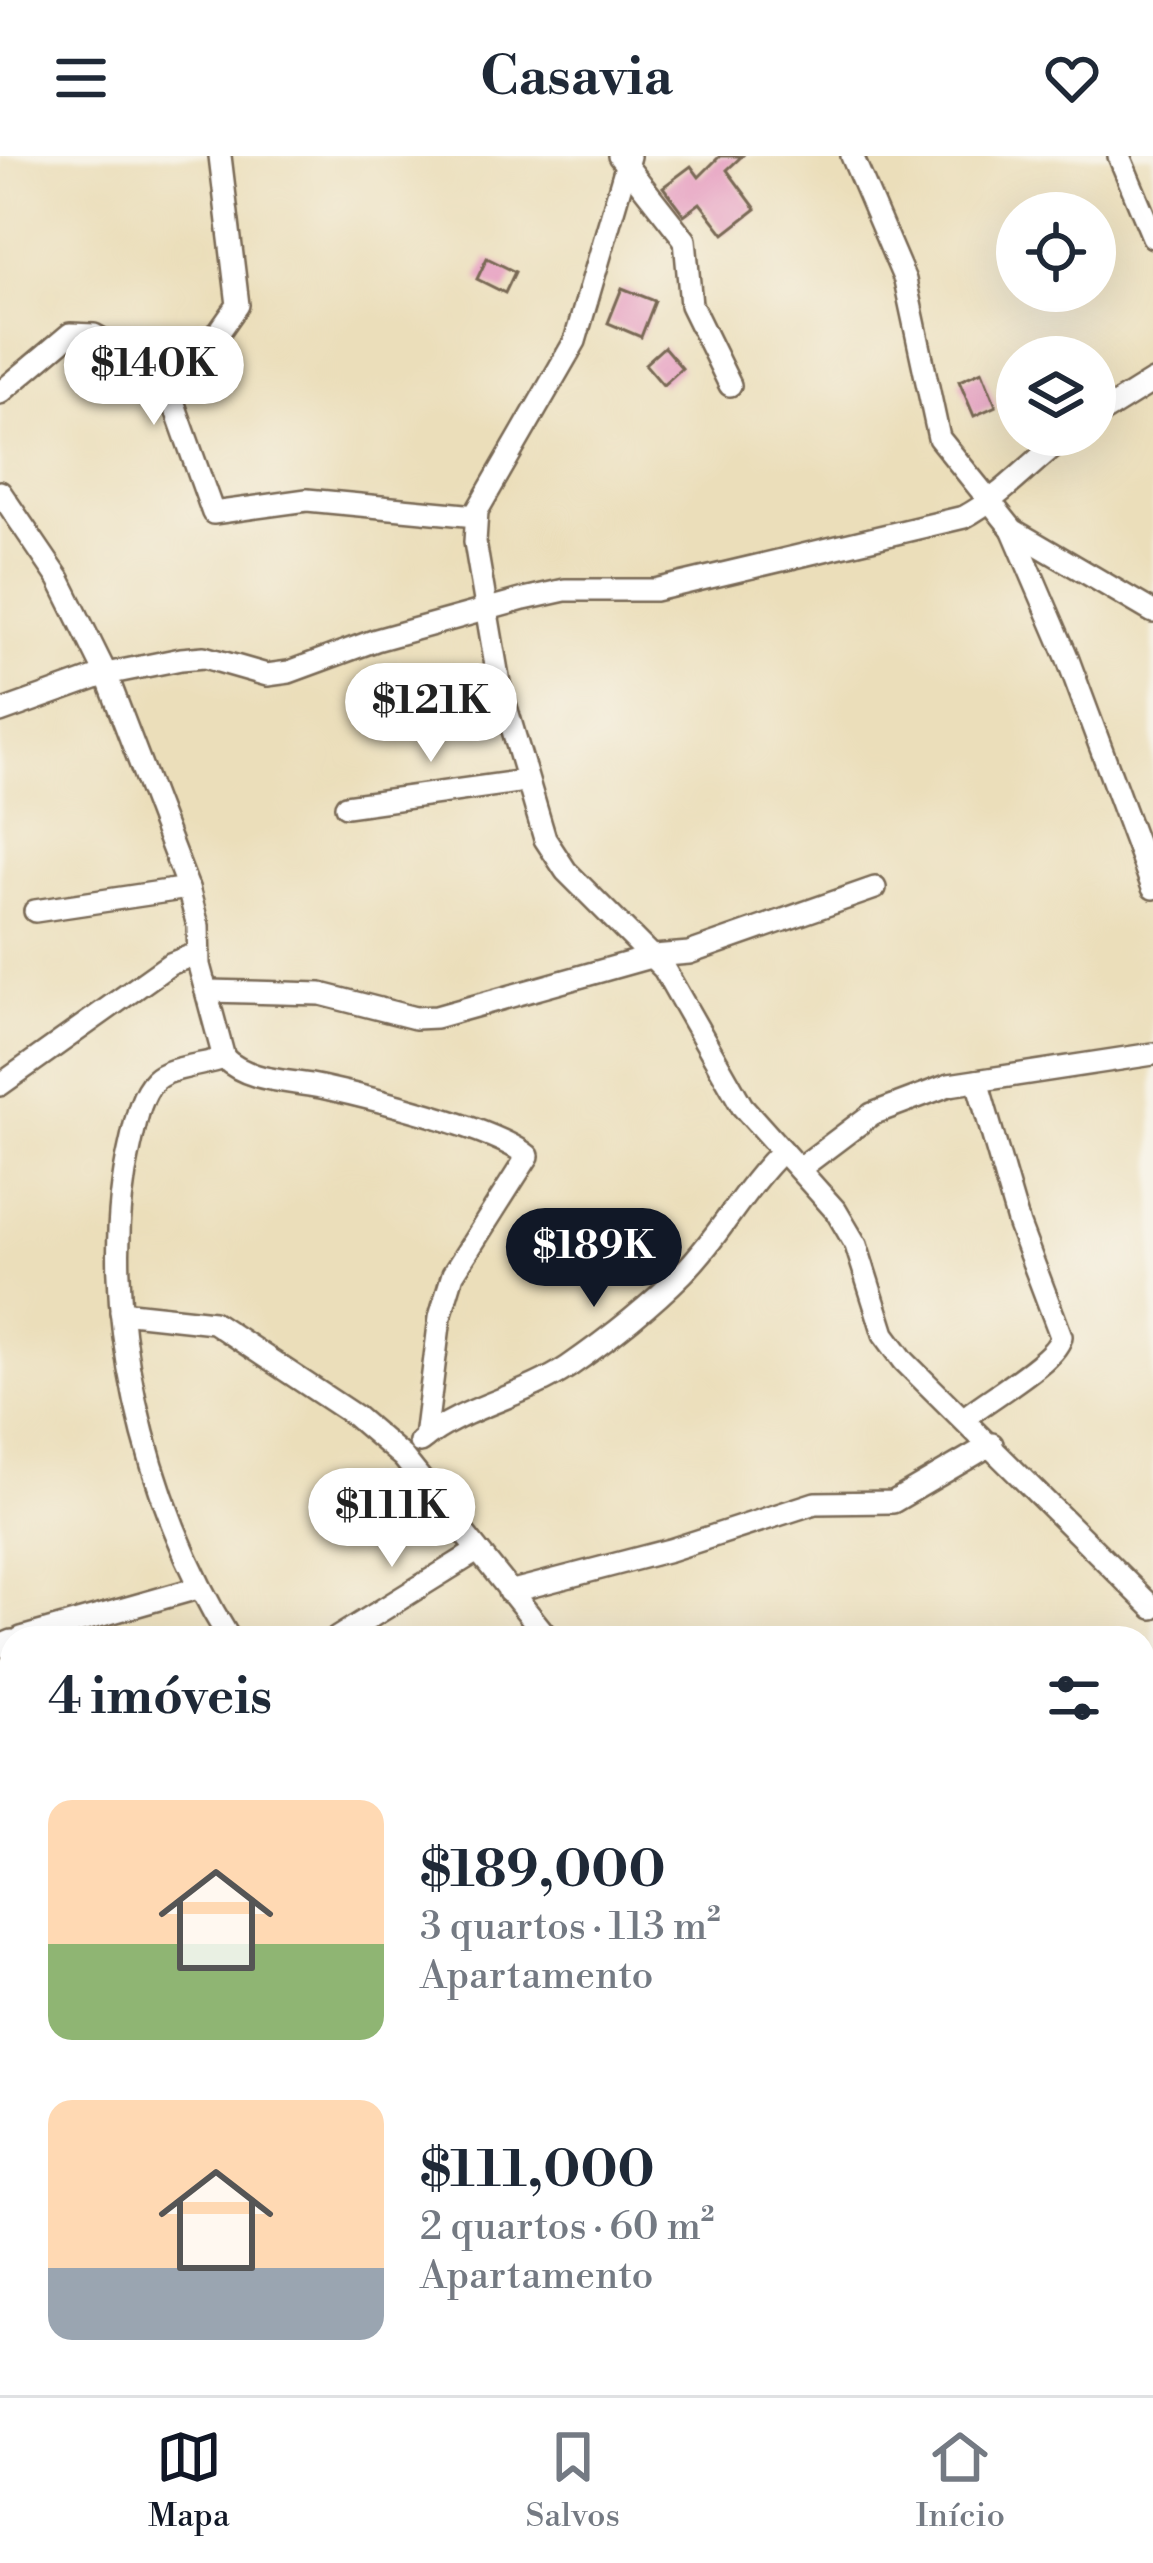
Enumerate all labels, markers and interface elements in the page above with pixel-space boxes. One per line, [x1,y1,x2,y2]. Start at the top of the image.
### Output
text: Casavia [480,44,673,112]
icon: menu [48,45,114,111]
icon: heart [1039,45,1105,111]
map controls [996,192,1116,456]
button: locate [996,192,1116,312]
pin: $140K [70,326,238,428]
button: layers [996,336,1116,456]
text: $140K [91,340,217,389]
pin: $121K [347,663,515,765]
text: $121K [372,677,490,726]
pin: $189K [510,1208,678,1310]
text: $189K [533,1222,655,1271]
pin: $111K [308,1468,476,1570]
text: $111K [335,1482,449,1531]
icon: filters [1041,1665,1107,1731]
text: 4 imóveis [48,1666,272,1730]
text: $189,000 [420,1839,666,1903]
icon: home [144,1848,288,1992]
text: 3 quartos · 113 m² [420,1903,721,1952]
text: Apartamento [420,1952,654,2001]
text: $111,000 [420,2139,655,2203]
icon: home [144,2148,288,2292]
text: 2 quartos · 60 m² [420,2203,715,2252]
text: Apartamento [420,2252,654,2301]
tab: Mapa [148,2424,230,2537]
tab: Salvos [526,2424,620,2537]
tab: Início [916,2424,1005,2537]

